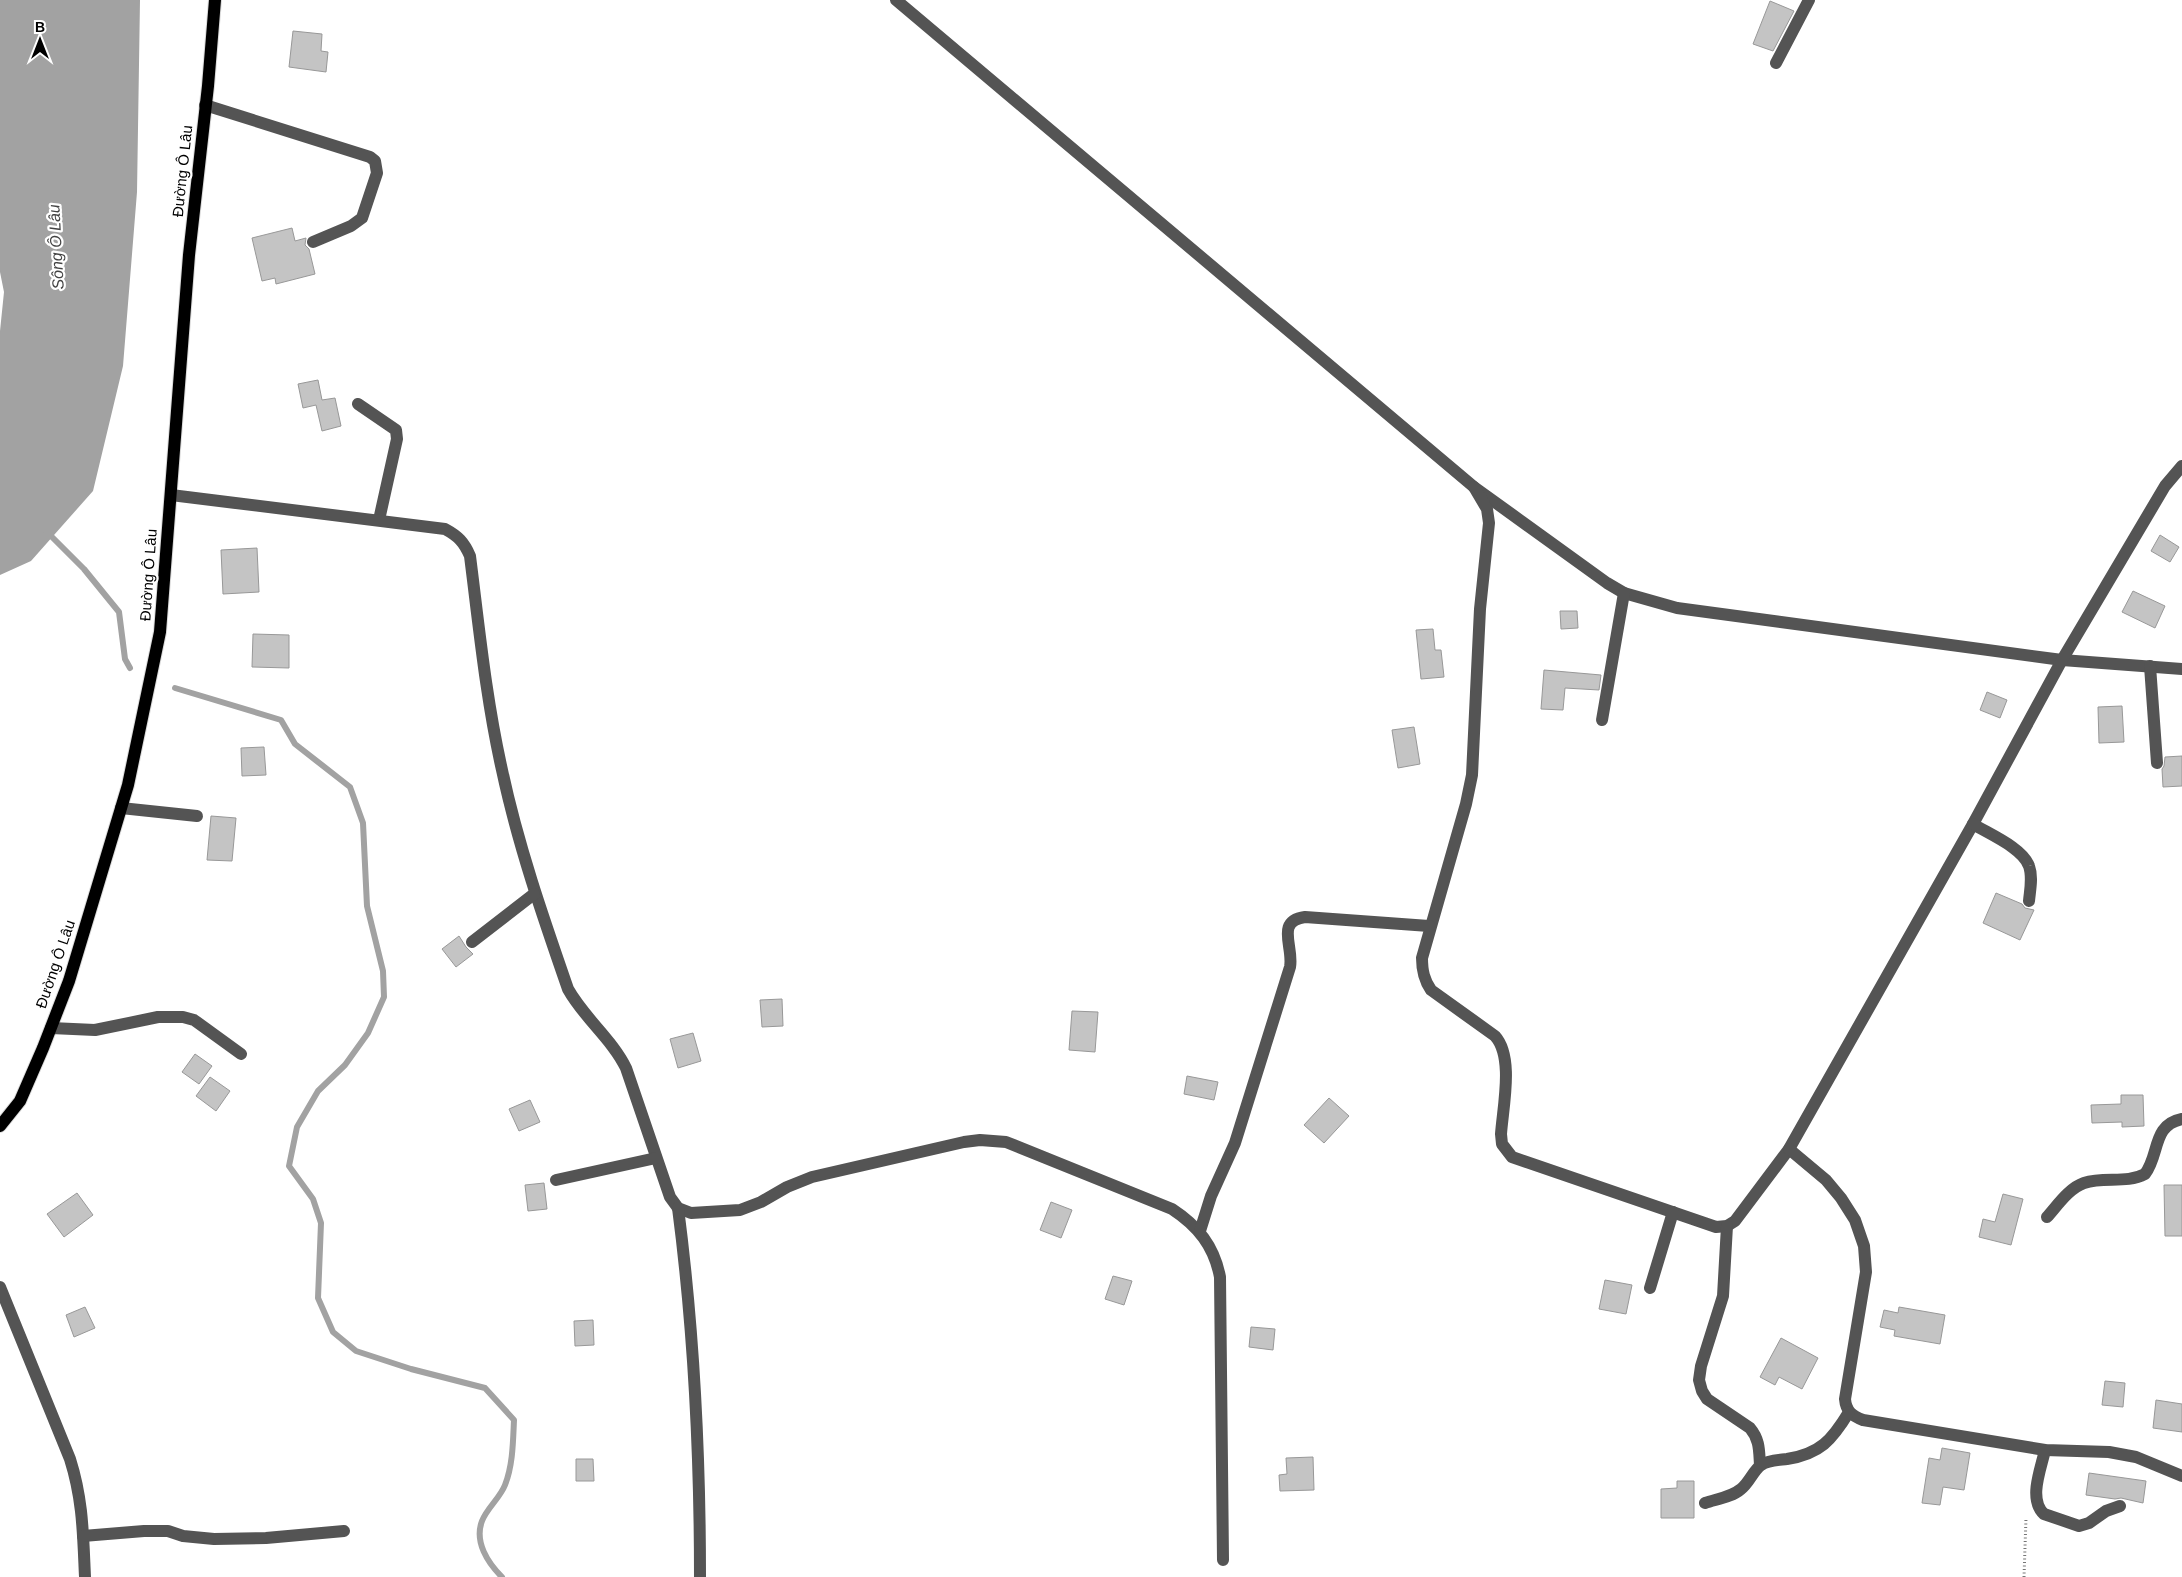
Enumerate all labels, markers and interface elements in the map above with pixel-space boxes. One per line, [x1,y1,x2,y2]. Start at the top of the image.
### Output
north arrow [15,15,65,65]
text: B [35,19,45,35]
street label: Đường Ô Lâu [169,124,195,218]
water label: Sông Ô Lâu [44,204,67,290]
street label: Đường Ô Lâu [136,528,160,622]
street label: Đường Ô Lâu [32,918,78,1010]

